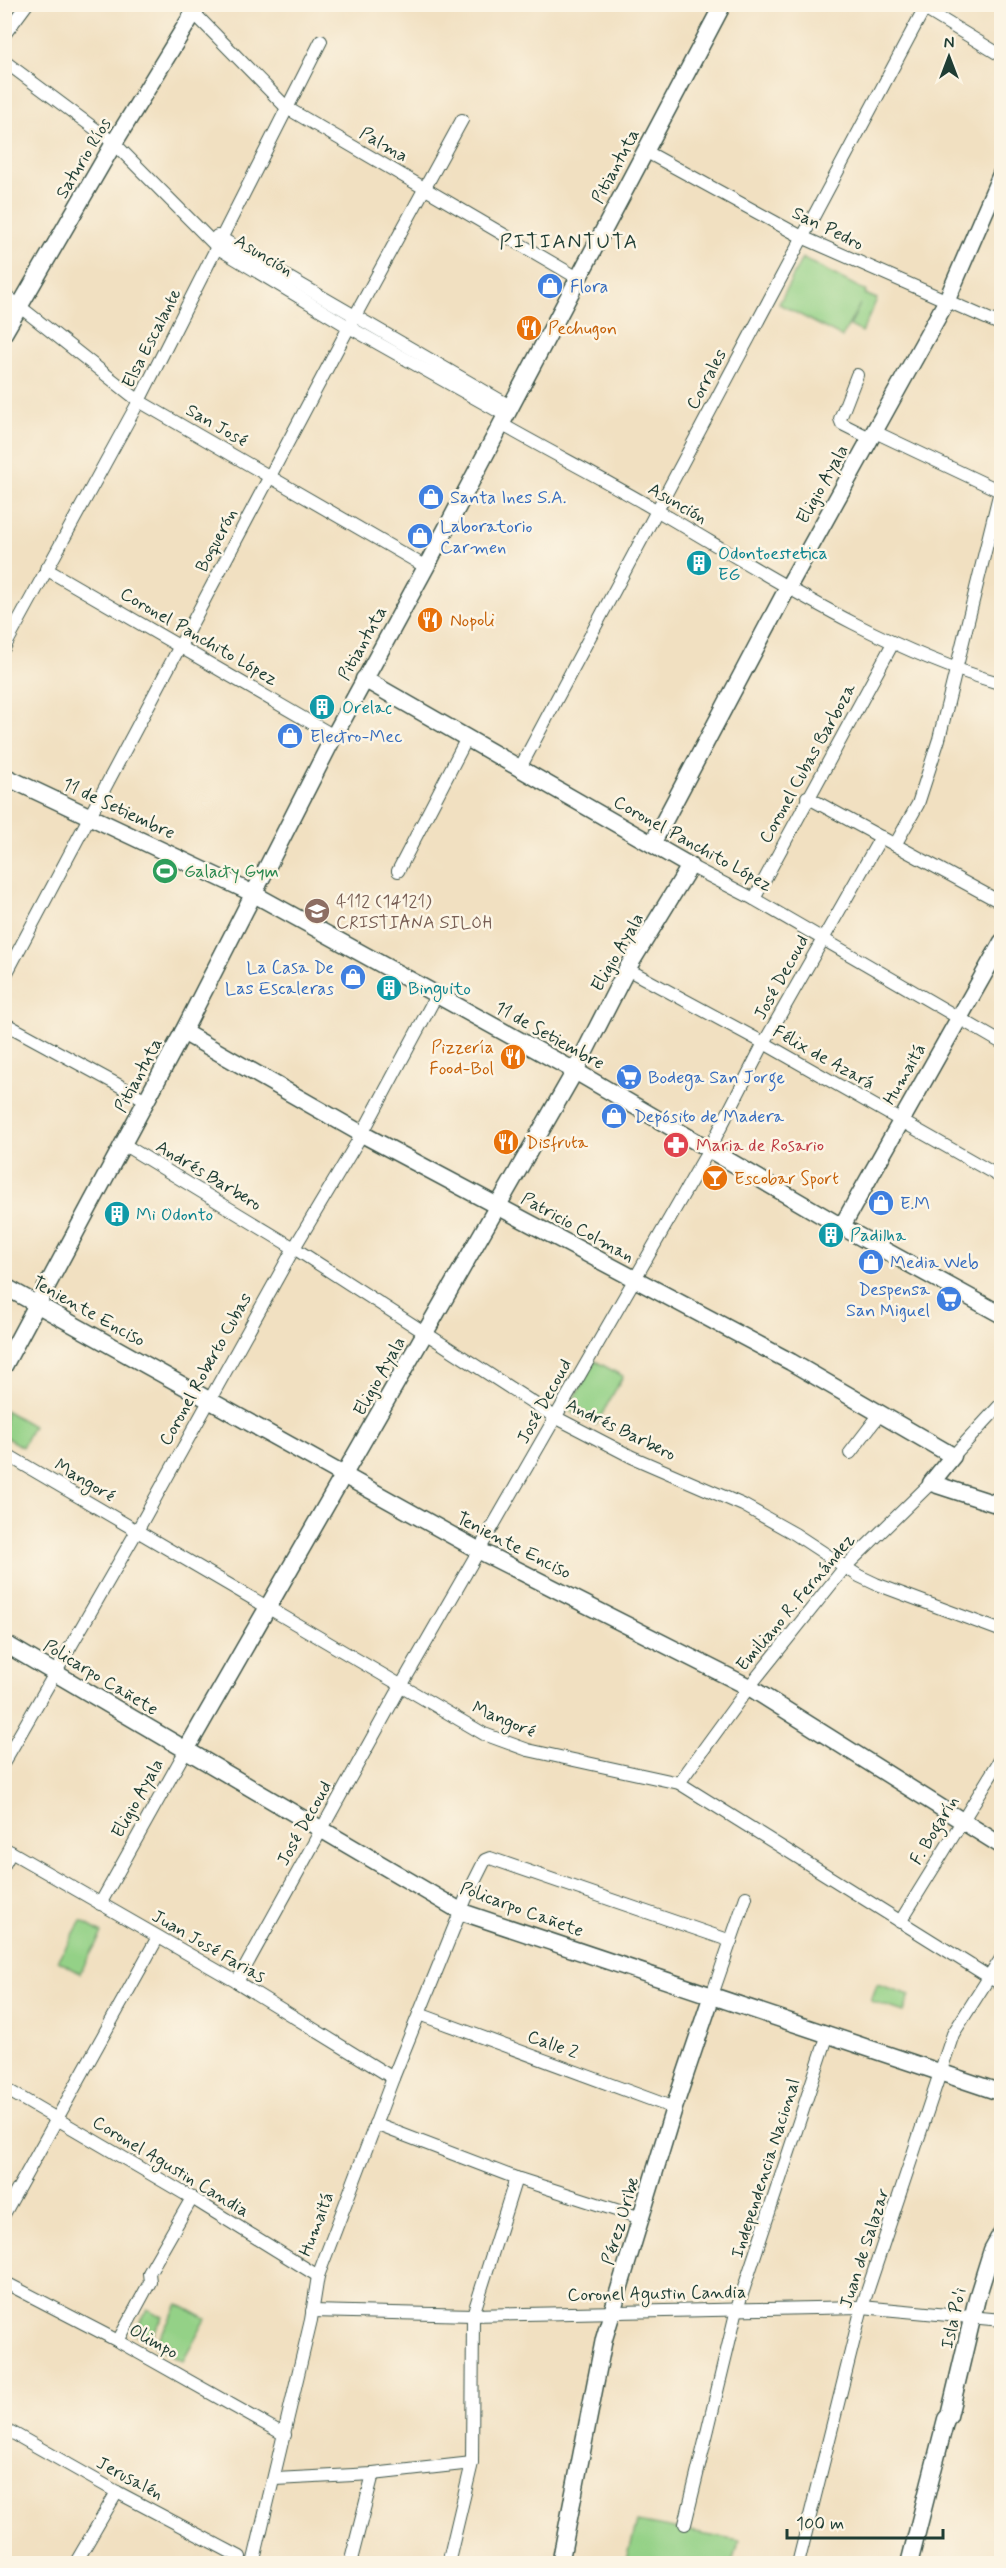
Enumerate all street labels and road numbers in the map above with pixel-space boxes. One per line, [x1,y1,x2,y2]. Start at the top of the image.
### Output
street label: Saturio Ríos [50,114,117,203]
street label: Palma [355,121,412,168]
street label: Pitiantuta [586,125,646,208]
street label: San Pedro [788,201,867,256]
street label: Asunción [230,229,297,283]
street label: Elsa Escalante [117,285,187,392]
street label: Corrales [681,345,733,414]
street label: San José [181,399,252,453]
street label: Eligio Ayala [791,440,855,528]
street label: Asunción [644,477,711,530]
street label: Boquerón [190,504,244,576]
street label: Coronel Panchito López [115,582,282,692]
street label: Pitiantuta [333,602,393,685]
street label: Coronel Cubas Barboza [754,679,862,848]
street label: 11 de Setiembre [58,772,179,846]
street label: Coronel Panchito López [609,790,776,898]
street label: Eligio Ayala [586,909,650,996]
street label: José Decoud [749,931,815,1024]
street label: 11 de Setiembre [490,996,609,1076]
street label: Félix de Azará [768,1020,879,1096]
street label: Pitiantuta [109,1034,169,1117]
street label: Humaitá [878,1039,932,1110]
street label: Andrés Barbero [151,1135,266,1217]
street label: Patricio Colman [517,1187,638,1269]
street label: Teniente Enciso [28,1271,149,1353]
street label: Coronel Roberto Cubas [154,1289,258,1450]
street label: Eligio Ayala [348,1332,412,1420]
street label: José Decoud [512,1355,578,1448]
street label: Andrés Barbero [562,1393,680,1467]
street label: Mangoré [49,1453,119,1509]
street label: Teniente Enciso [452,1507,575,1585]
street label: Emiliano R. Fernández [731,1529,860,1677]
street label: Policarpo Cañete [39,1634,162,1722]
street label: Mangoré [468,1696,539,1745]
street label: Eligio Ayala [106,1754,170,1842]
street label: José Decoud [272,1777,338,1870]
street label: F. Bogarín [905,1791,967,1871]
street label: Policarpo Cañete [456,1876,587,1943]
street label: Juan José Farias [147,1905,270,1989]
street label: Calle 2 [524,2025,582,2065]
street label: Independencia Nacional [726,2075,806,2261]
street label: Coronel Agustin Candia [87,2110,253,2224]
street label: Pérez Uribe [596,2174,646,2268]
street label: Juan de Salazar [834,2185,896,2311]
street label: Humaitá [294,2189,340,2260]
street label: Coronel Agustin Candia [567,2280,747,2309]
street label: Isla Po'i [935,2285,973,2351]
street label: Olimpo [125,2319,182,2365]
street label: Jerusalén [92,2451,167,2506]

